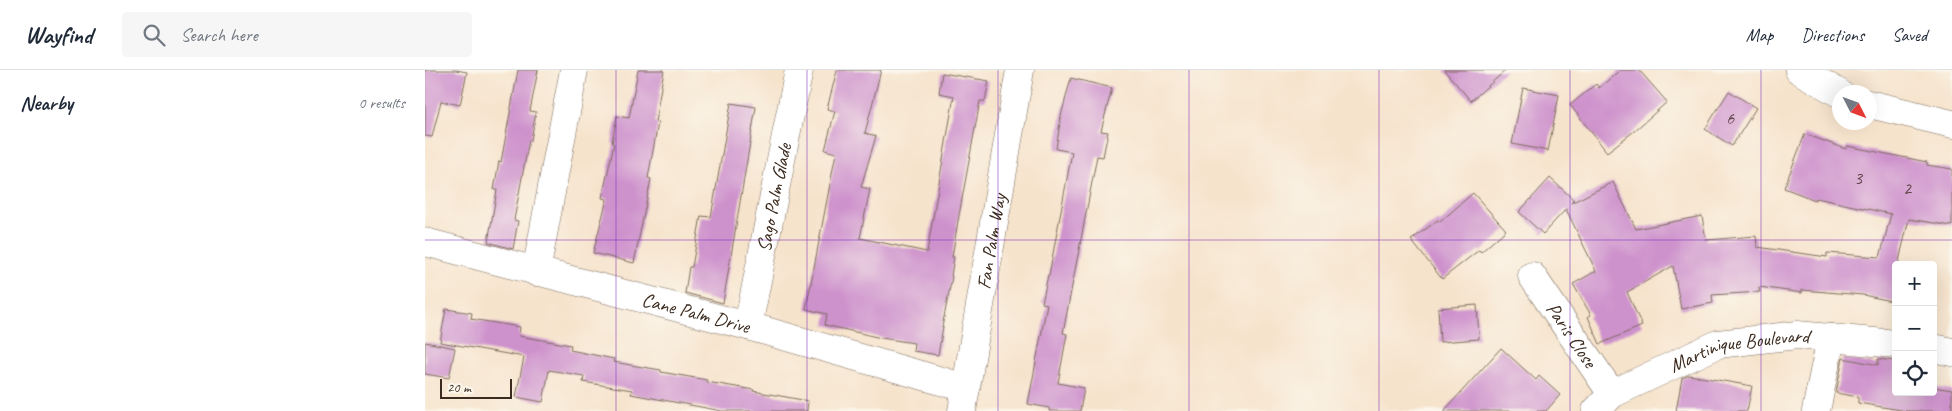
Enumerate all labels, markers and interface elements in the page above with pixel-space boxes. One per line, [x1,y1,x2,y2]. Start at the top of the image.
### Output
search box [122,12,472,57]
text: Wayfind [25,20,92,50]
icon: search [140,21,168,49]
text: Search here [180,23,258,47]
text: Map [1746,24,1773,46]
text: Directions [1801,24,1864,46]
text: Saved [1892,24,1927,46]
north arrow [1832,85,1877,130]
text: Nearby [20,90,73,116]
text: 0 results [358,93,405,113]
house number: 6 [1726,107,1735,129]
street label: Sago Palm Glade [751,140,797,254]
house number: 3 [1854,167,1864,189]
house number: 2 [1903,177,1913,199]
street label: Fan Palm Way [971,190,1012,291]
map controls [1892,261,1937,396]
button: + [1892,261,1937,306]
street label: Cane Palm Drive [639,287,754,339]
street label: Paris Close [1541,298,1603,374]
button: − [1892,306,1937,351]
street label: Martinique Boulevard [1665,323,1813,378]
button: locate [1892,351,1937,396]
scale bar [440,376,513,399]
text: 20 m [447,379,471,396]

